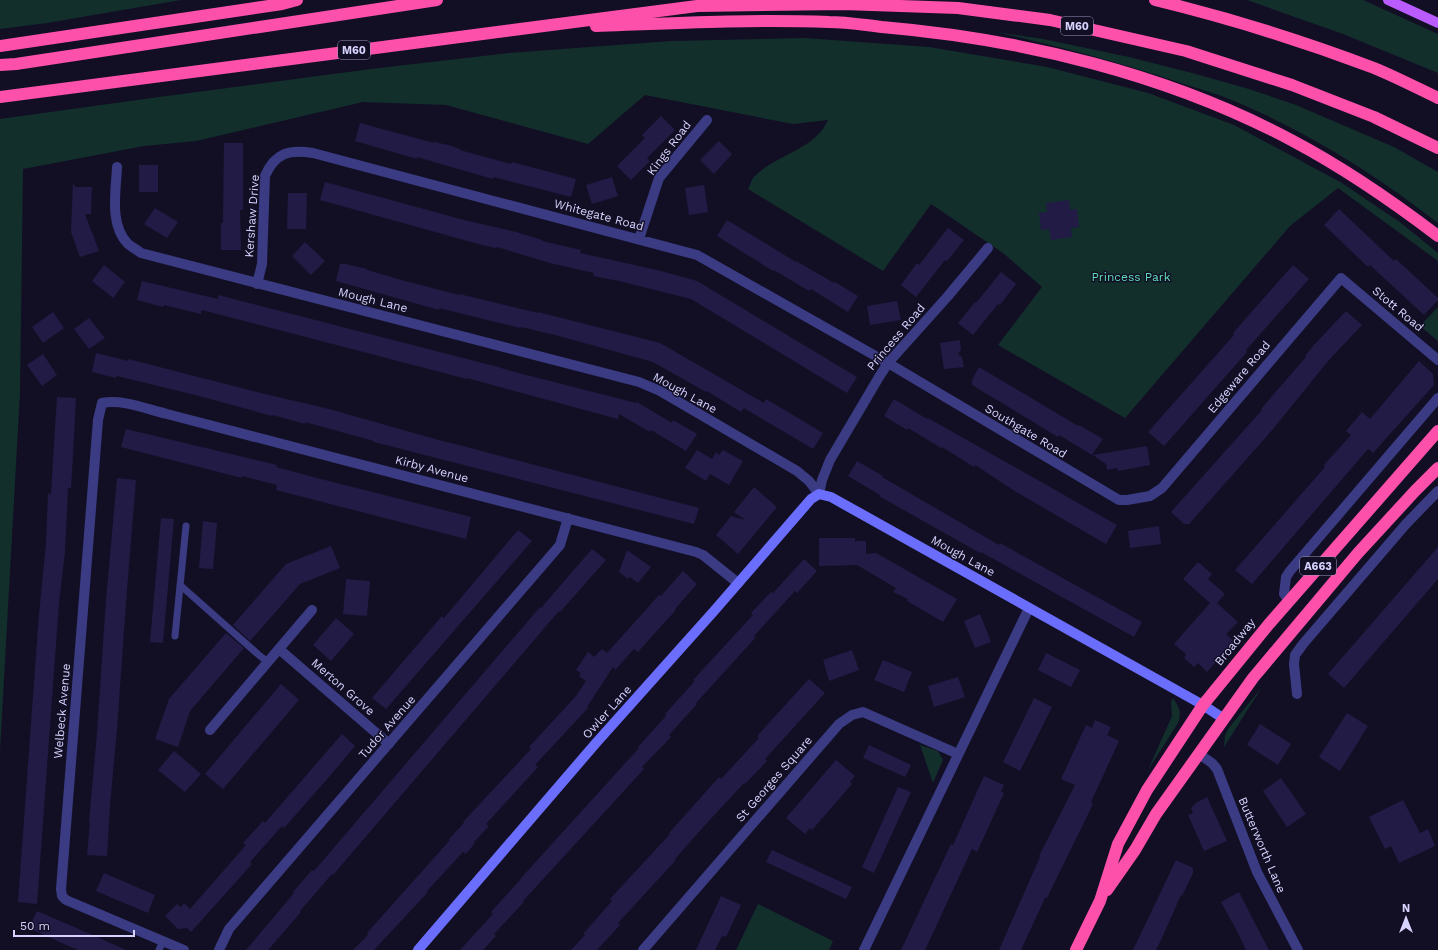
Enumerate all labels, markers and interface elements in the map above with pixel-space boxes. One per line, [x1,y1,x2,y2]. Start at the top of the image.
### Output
road number: M60 [1061,17,1093,35]
road number: M60 [338,41,370,59]
street label: Kings Road [644,118,694,178]
street label: Kershaw Drive [242,174,262,258]
street label: Whitegate Road [553,196,645,234]
park label: Princess Park [1091,270,1171,284]
street label: Stott Road [1370,284,1426,334]
street label: Mough Lane [337,285,409,315]
street label: Princess Road [864,301,928,373]
street label: Edgeware Road [1205,338,1273,416]
street label: Mough Lane [651,370,719,416]
street label: Southgate Road [983,401,1069,461]
street label: Kirby Avenue [394,452,470,486]
street label: Mough Lane [929,533,997,579]
road number: A663 [1300,557,1336,575]
street label: Broadway [1212,615,1259,668]
street label: Merton Grove [309,656,378,718]
street label: Welbeck Avenue [51,663,73,759]
street label: Owler Lane [580,683,635,741]
street label: Tudor Avenue [356,692,418,762]
street label: St Georges Square [733,733,815,825]
street label: Butterworth Lane [1235,795,1289,895]
north arrow [1386,898,1426,938]
text: N [1402,902,1410,915]
scale bar [14,912,134,938]
text: 50 m [20,919,50,933]

